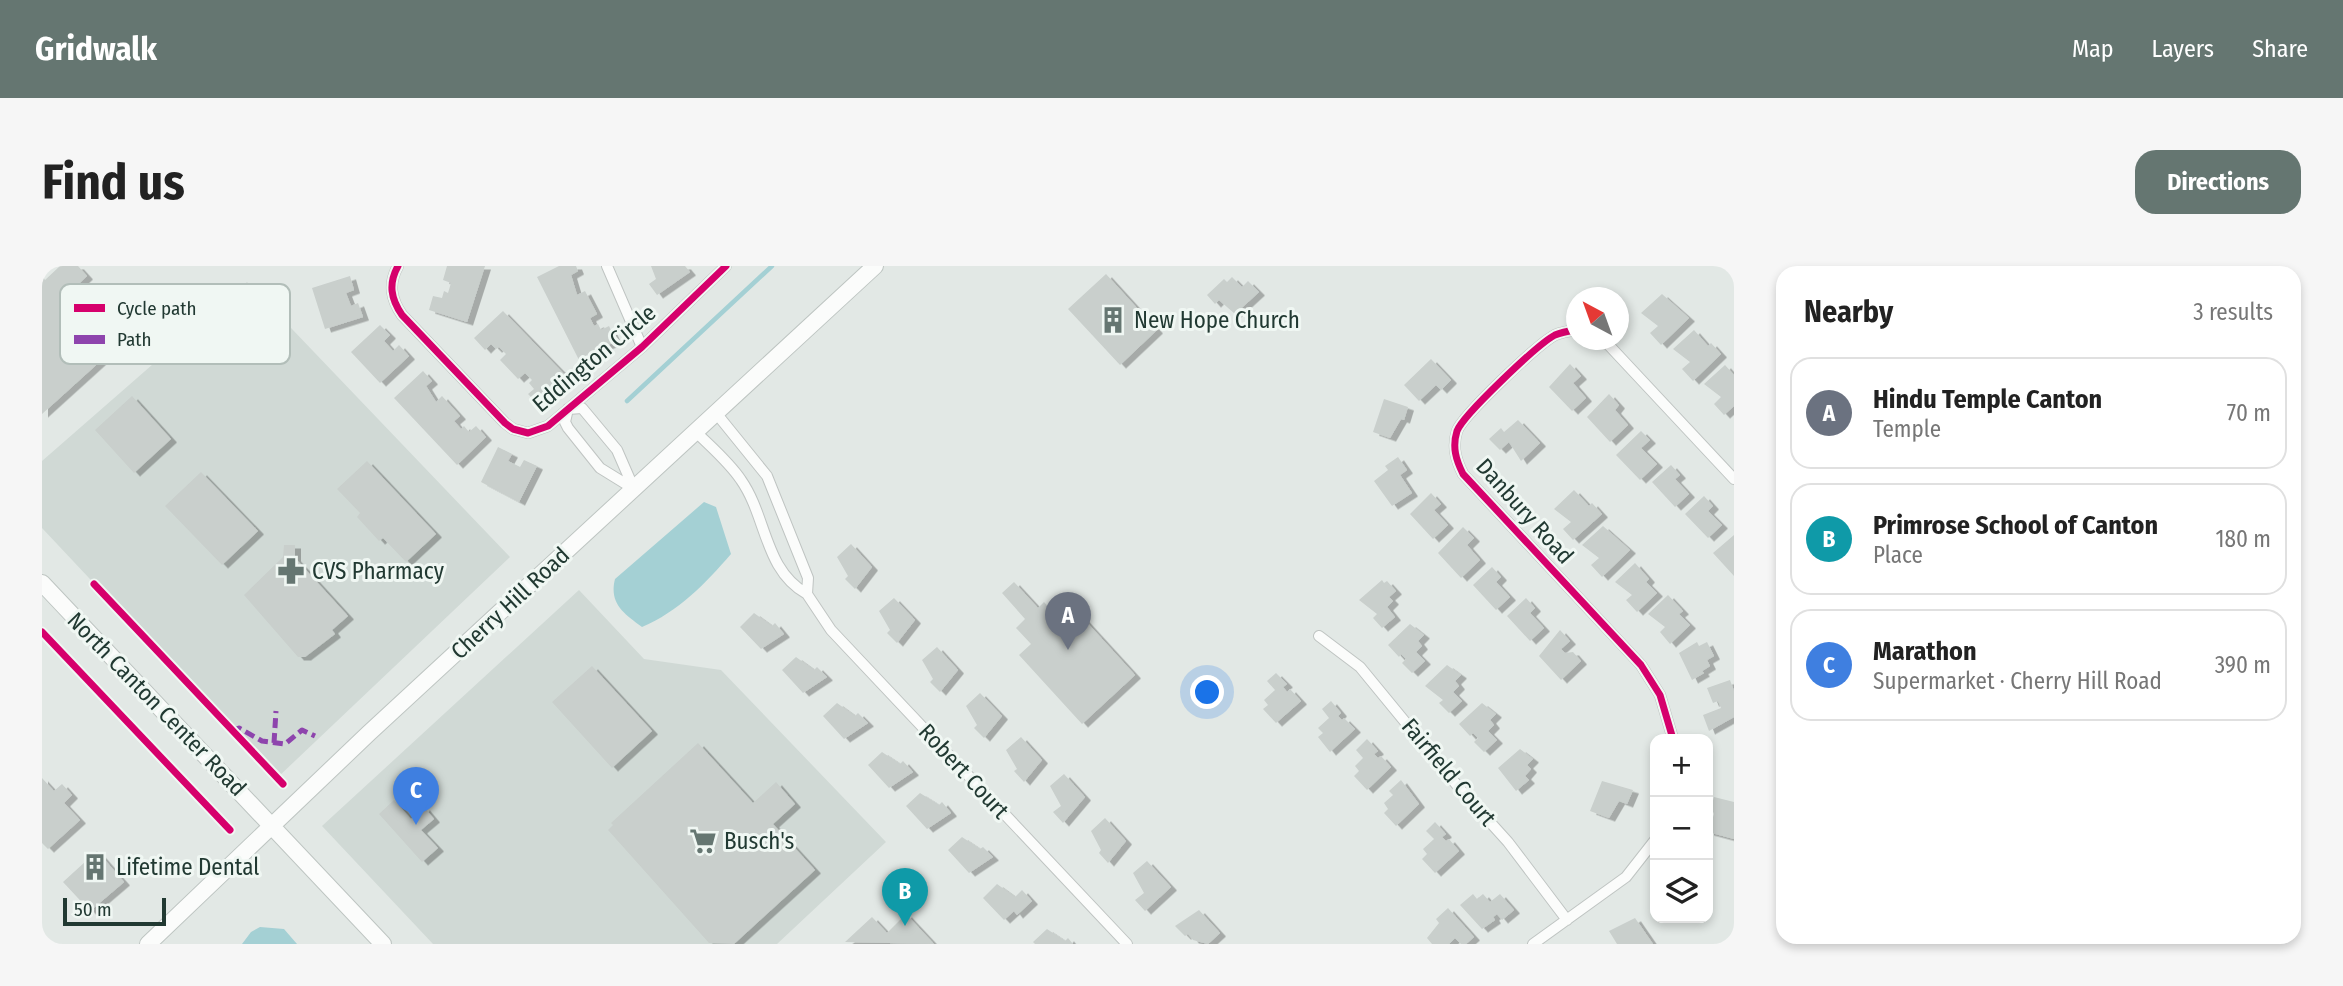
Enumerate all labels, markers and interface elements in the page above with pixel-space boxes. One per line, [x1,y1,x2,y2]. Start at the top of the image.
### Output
text: Gridwalk [35,29,157,69]
text: Map [2072,35,2114,63]
text: Layers [2152,35,2214,63]
text: Share [2252,35,2308,63]
button: Directions [2135,150,2301,214]
text: Find us [42,153,185,212]
legend [60,284,290,364]
north arrow [1566,287,1629,350]
text: Nearby [1804,294,1893,330]
text: Cycle path [117,297,196,320]
street label: Eddington Circle [527,298,661,418]
text: 3 results [2193,298,2273,326]
building icon: New Hope Church [1098,305,1128,335]
place label: New Hope Church [1134,306,1300,334]
text: Path [117,328,152,351]
text: Hindu Temple Canton [1873,384,2102,415]
text: A [1823,399,1835,427]
text: 70 m [2227,399,2271,427]
text: Temple [1873,415,1941,443]
street label: Danbury Road [1470,453,1580,569]
text: Primrose School of Canton [1873,510,2158,541]
text: B [1823,525,1835,553]
text: 180 m [2215,525,2271,553]
street label: Cherry Hill Road [445,541,575,665]
text: Place [1873,541,1923,569]
pharmacy icon: CVS Pharmacy [276,556,306,586]
place label: CVS Pharmacy [312,557,445,585]
pin: A [1045,592,1091,650]
street label: North Canton Center Road [62,606,252,802]
text: Marathon [1873,636,1977,667]
text: C [1823,651,1835,679]
text: 390 m [2215,651,2271,679]
text: Supermarket · Cherry Hill Road [1873,667,2162,695]
your location [1190,675,1224,709]
street label: Fairfield Court [1396,713,1502,832]
street label: Robert Court [913,718,1015,825]
map controls [1650,734,1713,923]
button: + [1650,734,1713,797]
pin: C [393,767,439,825]
button: − [1650,797,1713,860]
supermarket icon: Busch's [688,826,718,856]
place label: Busch's [724,827,795,855]
building icon: Lifetime Dental [80,852,110,882]
place label: Lifetime Dental [116,853,259,881]
button: layers [1650,860,1713,923]
pin: B [882,868,928,926]
scale bar [63,895,166,927]
text: 50 m [74,898,112,921]

